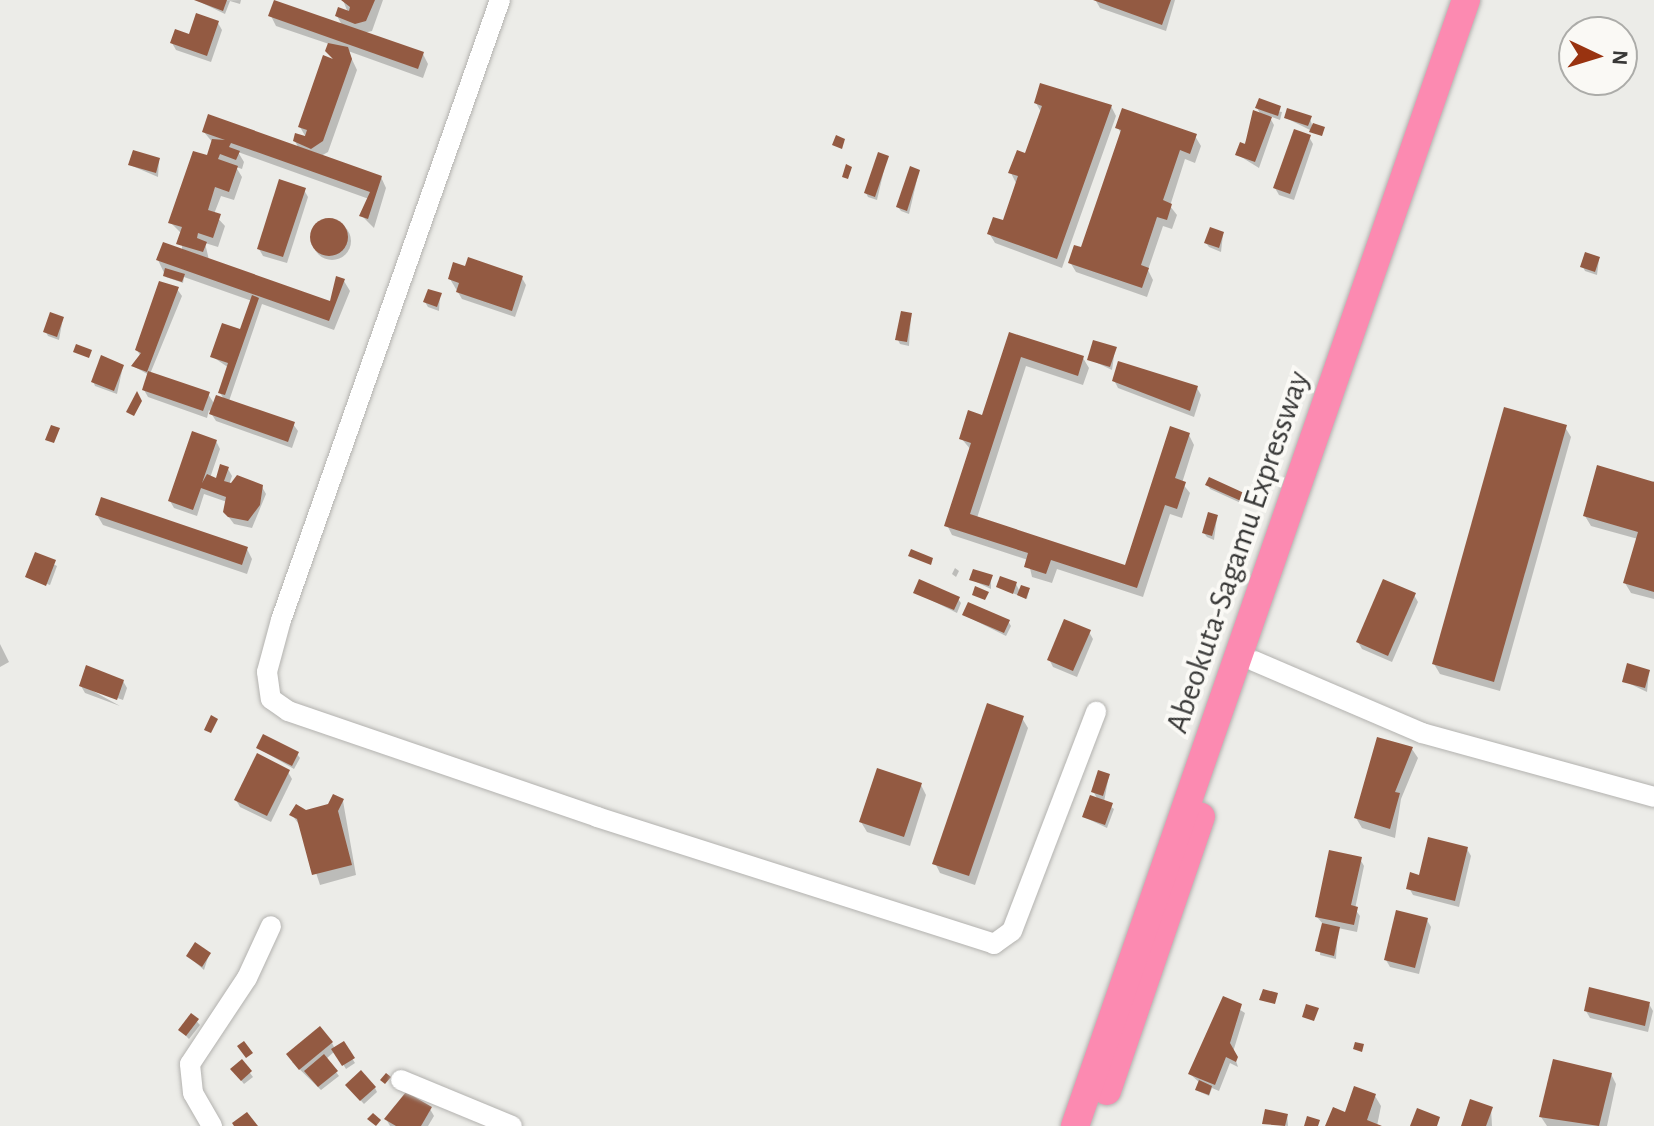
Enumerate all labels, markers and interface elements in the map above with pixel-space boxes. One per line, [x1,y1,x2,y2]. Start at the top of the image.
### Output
north arrow [1558,16,1638,96]
text: N [1608,49,1631,66]
street label: Abeokuta-Sagamu Expressway [1158,366,1318,738]

